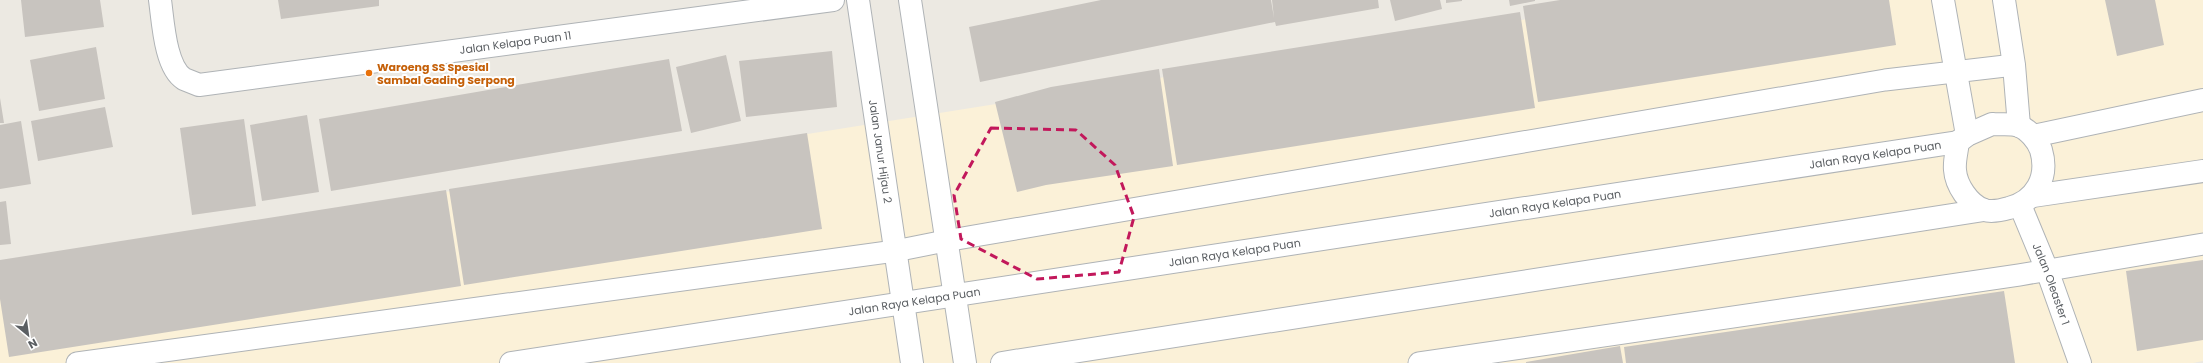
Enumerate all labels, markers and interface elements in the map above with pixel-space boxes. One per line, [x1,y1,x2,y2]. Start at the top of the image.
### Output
street label: Jalan Kelapa Puan 11 [459,27,572,58]
place label: Waroeng SS Spesial Sambal Gading Serpong [377,59,515,88]
marker: Waroeng SS Spesial Sambal Gading Serpong [364,68,374,78]
street label: Jalan Janur Hijau 2 [865,98,896,204]
street label: Jalan Raya Kelapa Puan [1808,137,1942,173]
street label: Jalan Raya Kelapa Puan [1488,186,1622,222]
street label: Jalan Raya Kelapa Puan [1167,235,1302,270]
street label: Jalan Oleaster 1 [2029,241,2074,327]
street label: Jalan Raya Kelapa Puan [847,283,981,319]
north arrow [8,315,48,355]
text: N [25,335,40,353]

